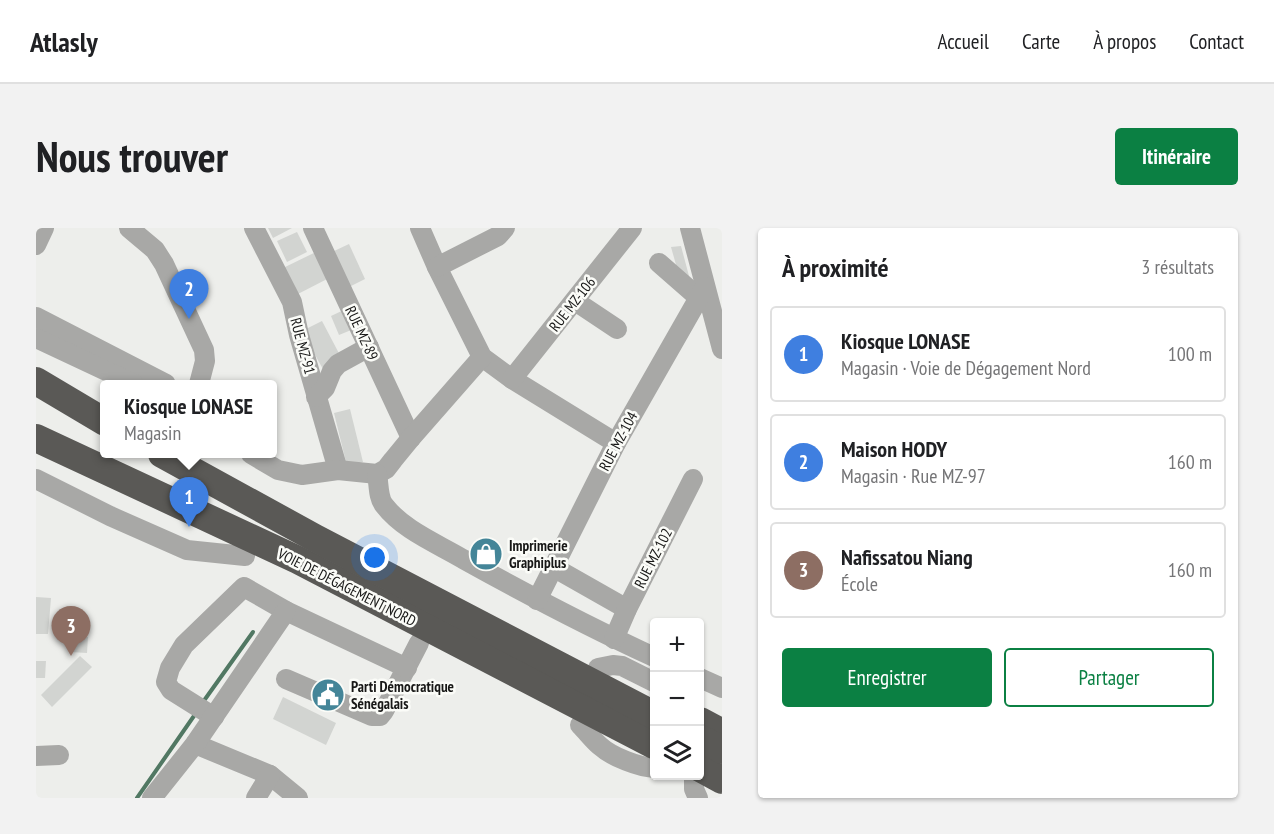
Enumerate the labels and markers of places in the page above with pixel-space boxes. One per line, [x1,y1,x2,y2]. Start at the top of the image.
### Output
pin: 2 [170,270,208,319]
pin: 1 [170,478,208,527]
shop icon: Imprimerie Graphiplus [468,536,504,572]
place label: Imprimerie Graphiplus [509,536,568,572]
pin: 3 [51,606,90,656]
public building icon: Parti Démocratique Sénégalais [310,677,346,713]
place label: Parti Démocratique Sénégalais [351,677,454,713]

